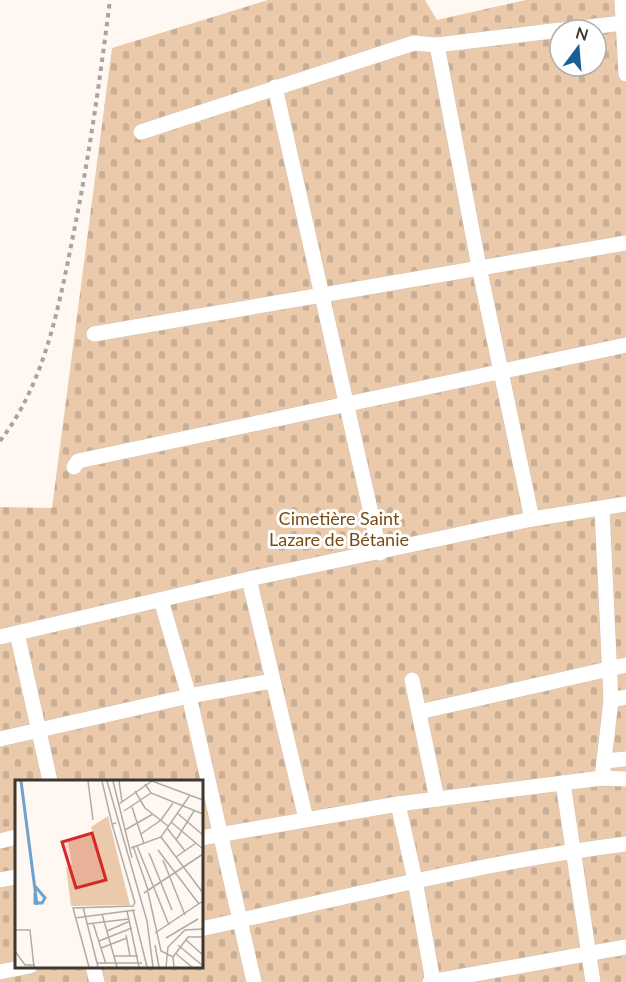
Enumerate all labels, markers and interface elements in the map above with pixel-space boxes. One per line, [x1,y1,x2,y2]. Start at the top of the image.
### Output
north arrow [548,18,608,78]
text: N [574,22,591,44]
park label: Cimetière Saint Lazare de Bétanie [269,507,409,550]
inset map [15,780,202,967]

